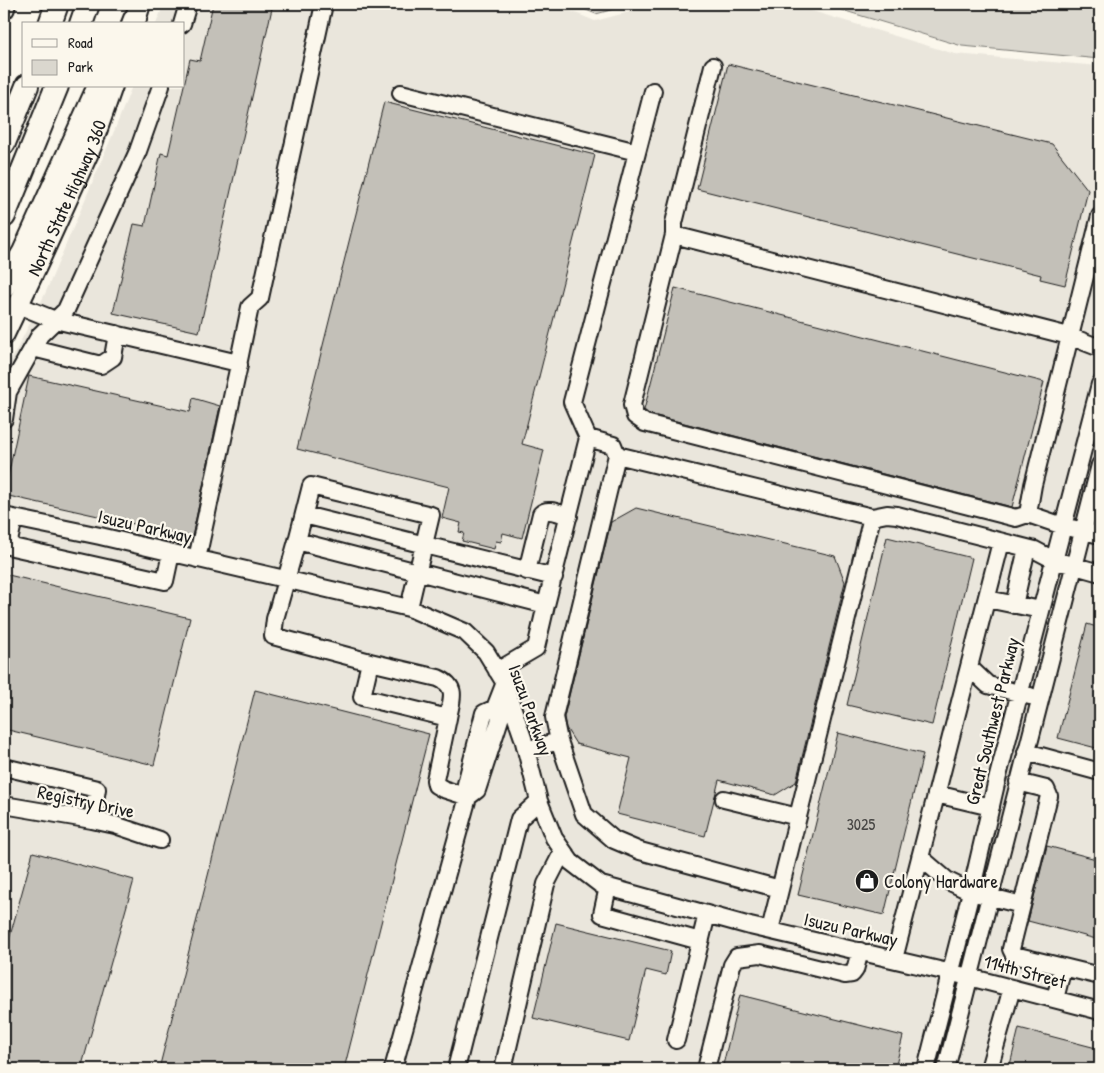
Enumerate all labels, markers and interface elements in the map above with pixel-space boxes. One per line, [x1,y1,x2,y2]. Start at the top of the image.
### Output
legend [22,22,185,88]
text: Road [68,32,93,53]
text: Park [68,56,93,77]
street label: North State Highway 360 [21,116,112,280]
street label: Isuzu Parkway [96,503,194,549]
street label: Great Southwest Parkway [959,635,1025,807]
street label: Isuzu Parkway [502,661,560,759]
street label: Registry Drive [35,778,137,824]
house number: 3025 [847,813,876,835]
shop icon: Colony Hardware [854,868,880,894]
place label: Colony Hardware [884,868,998,894]
street label: Isuzu Parkway [802,906,900,952]
street label: 114th Street [981,948,1069,995]

